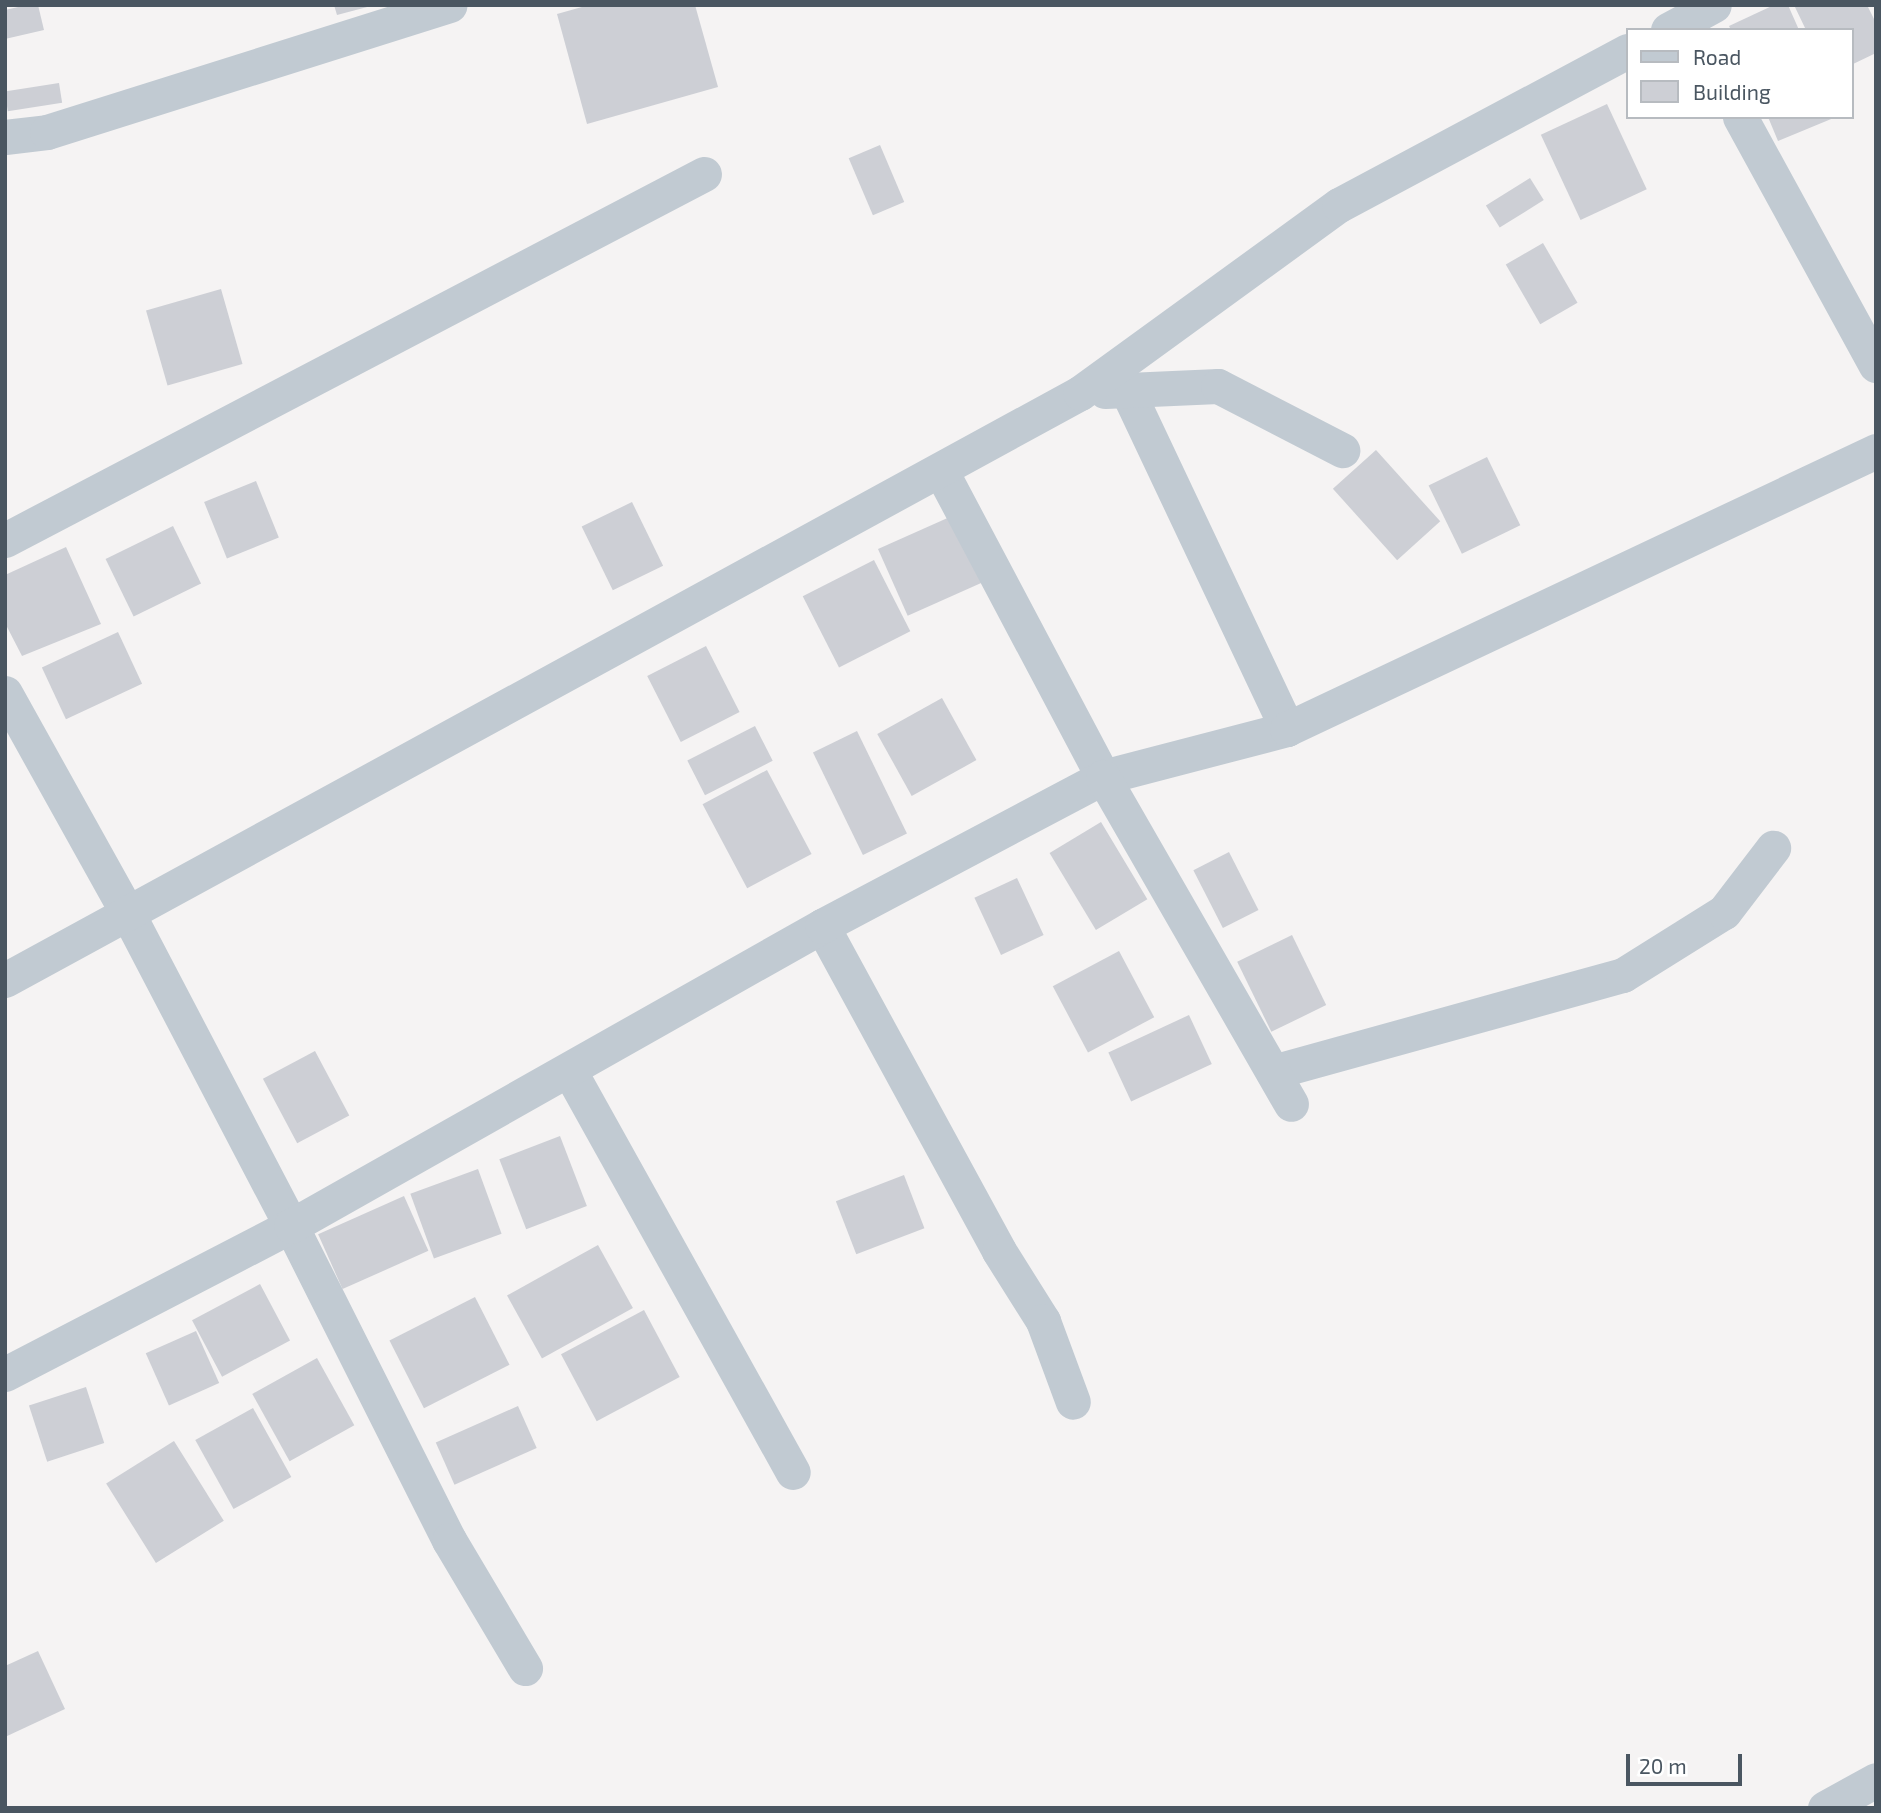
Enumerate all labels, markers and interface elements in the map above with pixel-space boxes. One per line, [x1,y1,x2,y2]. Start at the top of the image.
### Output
legend [1626,28,1853,119]
text: Road [1693,44,1741,69]
text: Building [1693,79,1771,104]
scale bar [1629,1740,1744,1784]
text: 20 m [1639,1753,1687,1778]

